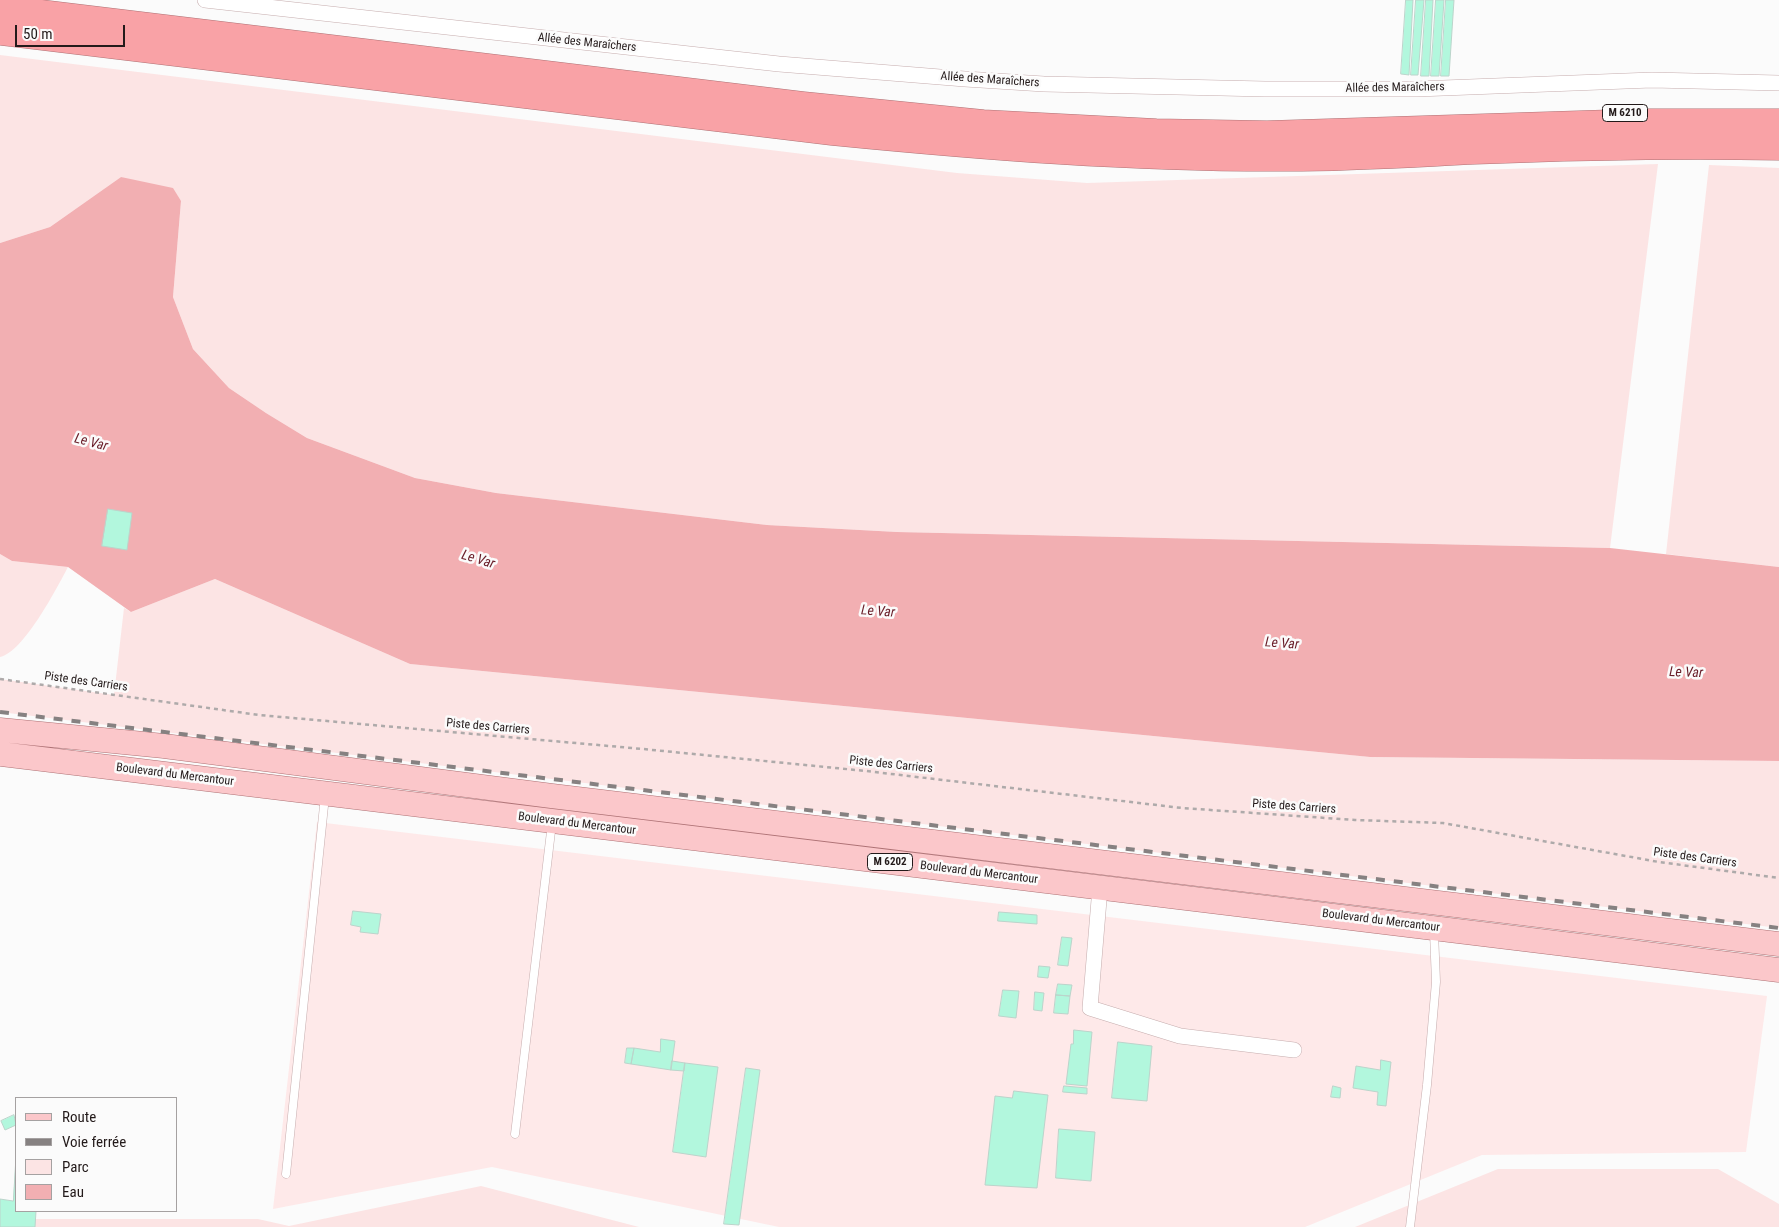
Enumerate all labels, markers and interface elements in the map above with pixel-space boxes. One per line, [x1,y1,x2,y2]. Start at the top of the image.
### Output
scale bar [18,15,128,47]
text: 50 m [23,25,53,43]
street label: Allée des Maraîchers [537,31,637,55]
street label: Allée des Maraîchers [940,69,1040,91]
street label: Allée des Maraîchers [1345,80,1445,96]
road number: M 6210 [1602,105,1648,122]
water label: Le Var [72,431,110,455]
water label: Le Var [459,547,497,573]
water label: Le Var [860,602,896,622]
water label: Le Var [1264,634,1300,654]
water label: Le Var [1669,664,1703,682]
street label: Piste des Carriers [43,669,129,695]
street label: Piste des Carriers [446,716,530,738]
street label: Piste des Carriers [848,753,934,777]
street label: Boulevard du Mercantour [115,761,235,789]
street label: Piste des Carriers [1252,797,1336,817]
street label: Boulevard du Mercantour [517,810,637,838]
street label: Piste des Carriers [1652,845,1738,871]
road number: M 6202 [868,854,912,870]
street label: Boulevard du Mercantour [919,859,1039,887]
street label: Boulevard du Mercantour [1321,907,1441,935]
legend [15,1097,178,1212]
text: Route [62,1108,96,1126]
text: Voie ferrée [62,1133,126,1151]
text: Parc [62,1158,89,1176]
text: Eau [62,1183,84,1201]

